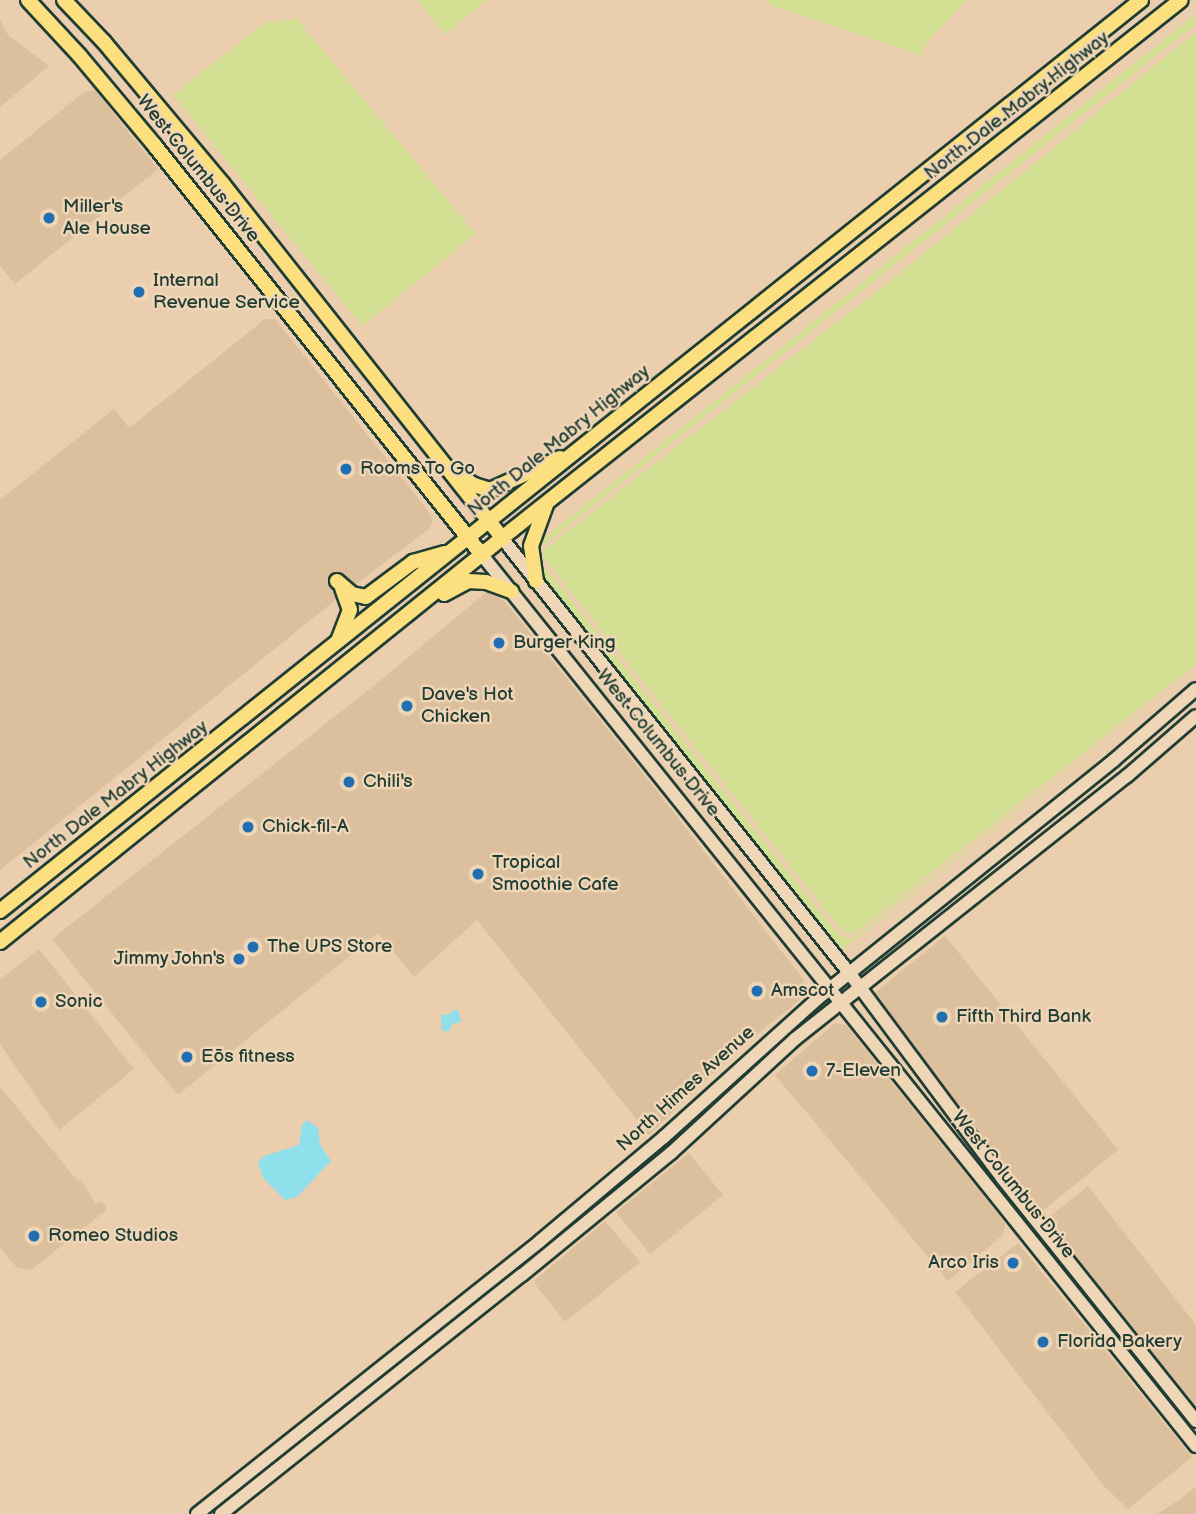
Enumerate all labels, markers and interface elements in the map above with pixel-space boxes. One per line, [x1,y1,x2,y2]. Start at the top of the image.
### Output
street label: North Dale Mabry Highway [920,26,1114,186]
street label: West Columbus Drive [132,91,264,247]
place label: Miller's Ale House [63,196,151,240]
marker: Miller's Ale House [41,210,57,226]
place label: Internal Revenue Service [153,270,300,314]
marker: Internal Revenue Service [131,284,147,300]
street label: North Dale Mabry Highway [463,360,655,522]
place label: Rooms To Go [360,458,476,480]
marker: Rooms To Go [338,461,354,477]
place label: Burger King [513,632,616,654]
marker: Burger King [491,635,507,651]
street label: West Columbus Drive [592,665,724,821]
place label: Dave's Hot Chicken [421,684,513,728]
marker: Dave's Hot Chicken [399,698,415,714]
street label: North Dale Mabry Highway [19,715,213,875]
place label: Chili's [363,771,413,793]
marker: Chili's [341,774,357,790]
place label: Chick-fil-A [262,816,349,838]
marker: Chick-fil-A [240,819,256,835]
place label: Tropical Smoothie Cafe [492,852,618,896]
marker: Tropical Smoothie Cafe [470,866,486,882]
place label: The UPS Store [267,936,393,958]
marker: The UPS Store [245,939,261,955]
place label: Jimmy John's [112,948,225,970]
marker: Jimmy John's [231,951,247,967]
place label: Amscot [771,980,834,1002]
marker: Amscot [749,983,765,999]
place label: Sonic [55,991,103,1013]
marker: Sonic [33,994,49,1010]
place label: Fifth Third Bank [956,1006,1091,1028]
marker: Fifth Third Bank [934,1009,950,1025]
street label: North Himes Avenue [613,1021,759,1157]
place label: Eōs fitness [201,1046,295,1068]
marker: Eōs fitness [179,1049,195,1065]
place label: 7-Eleven [826,1060,901,1082]
marker: 7-Eleven [804,1063,820,1079]
street label: West Columbus Drive [947,1107,1079,1263]
place label: Romeo Studios [48,1225,179,1247]
marker: Romeo Studios [26,1228,42,1244]
place label: Arco Iris [928,1252,999,1274]
marker: Arco Iris [1005,1255,1021,1271]
place label: Florida Bakery [1057,1331,1182,1353]
marker: Florida Bakery [1035,1334,1051,1350]

